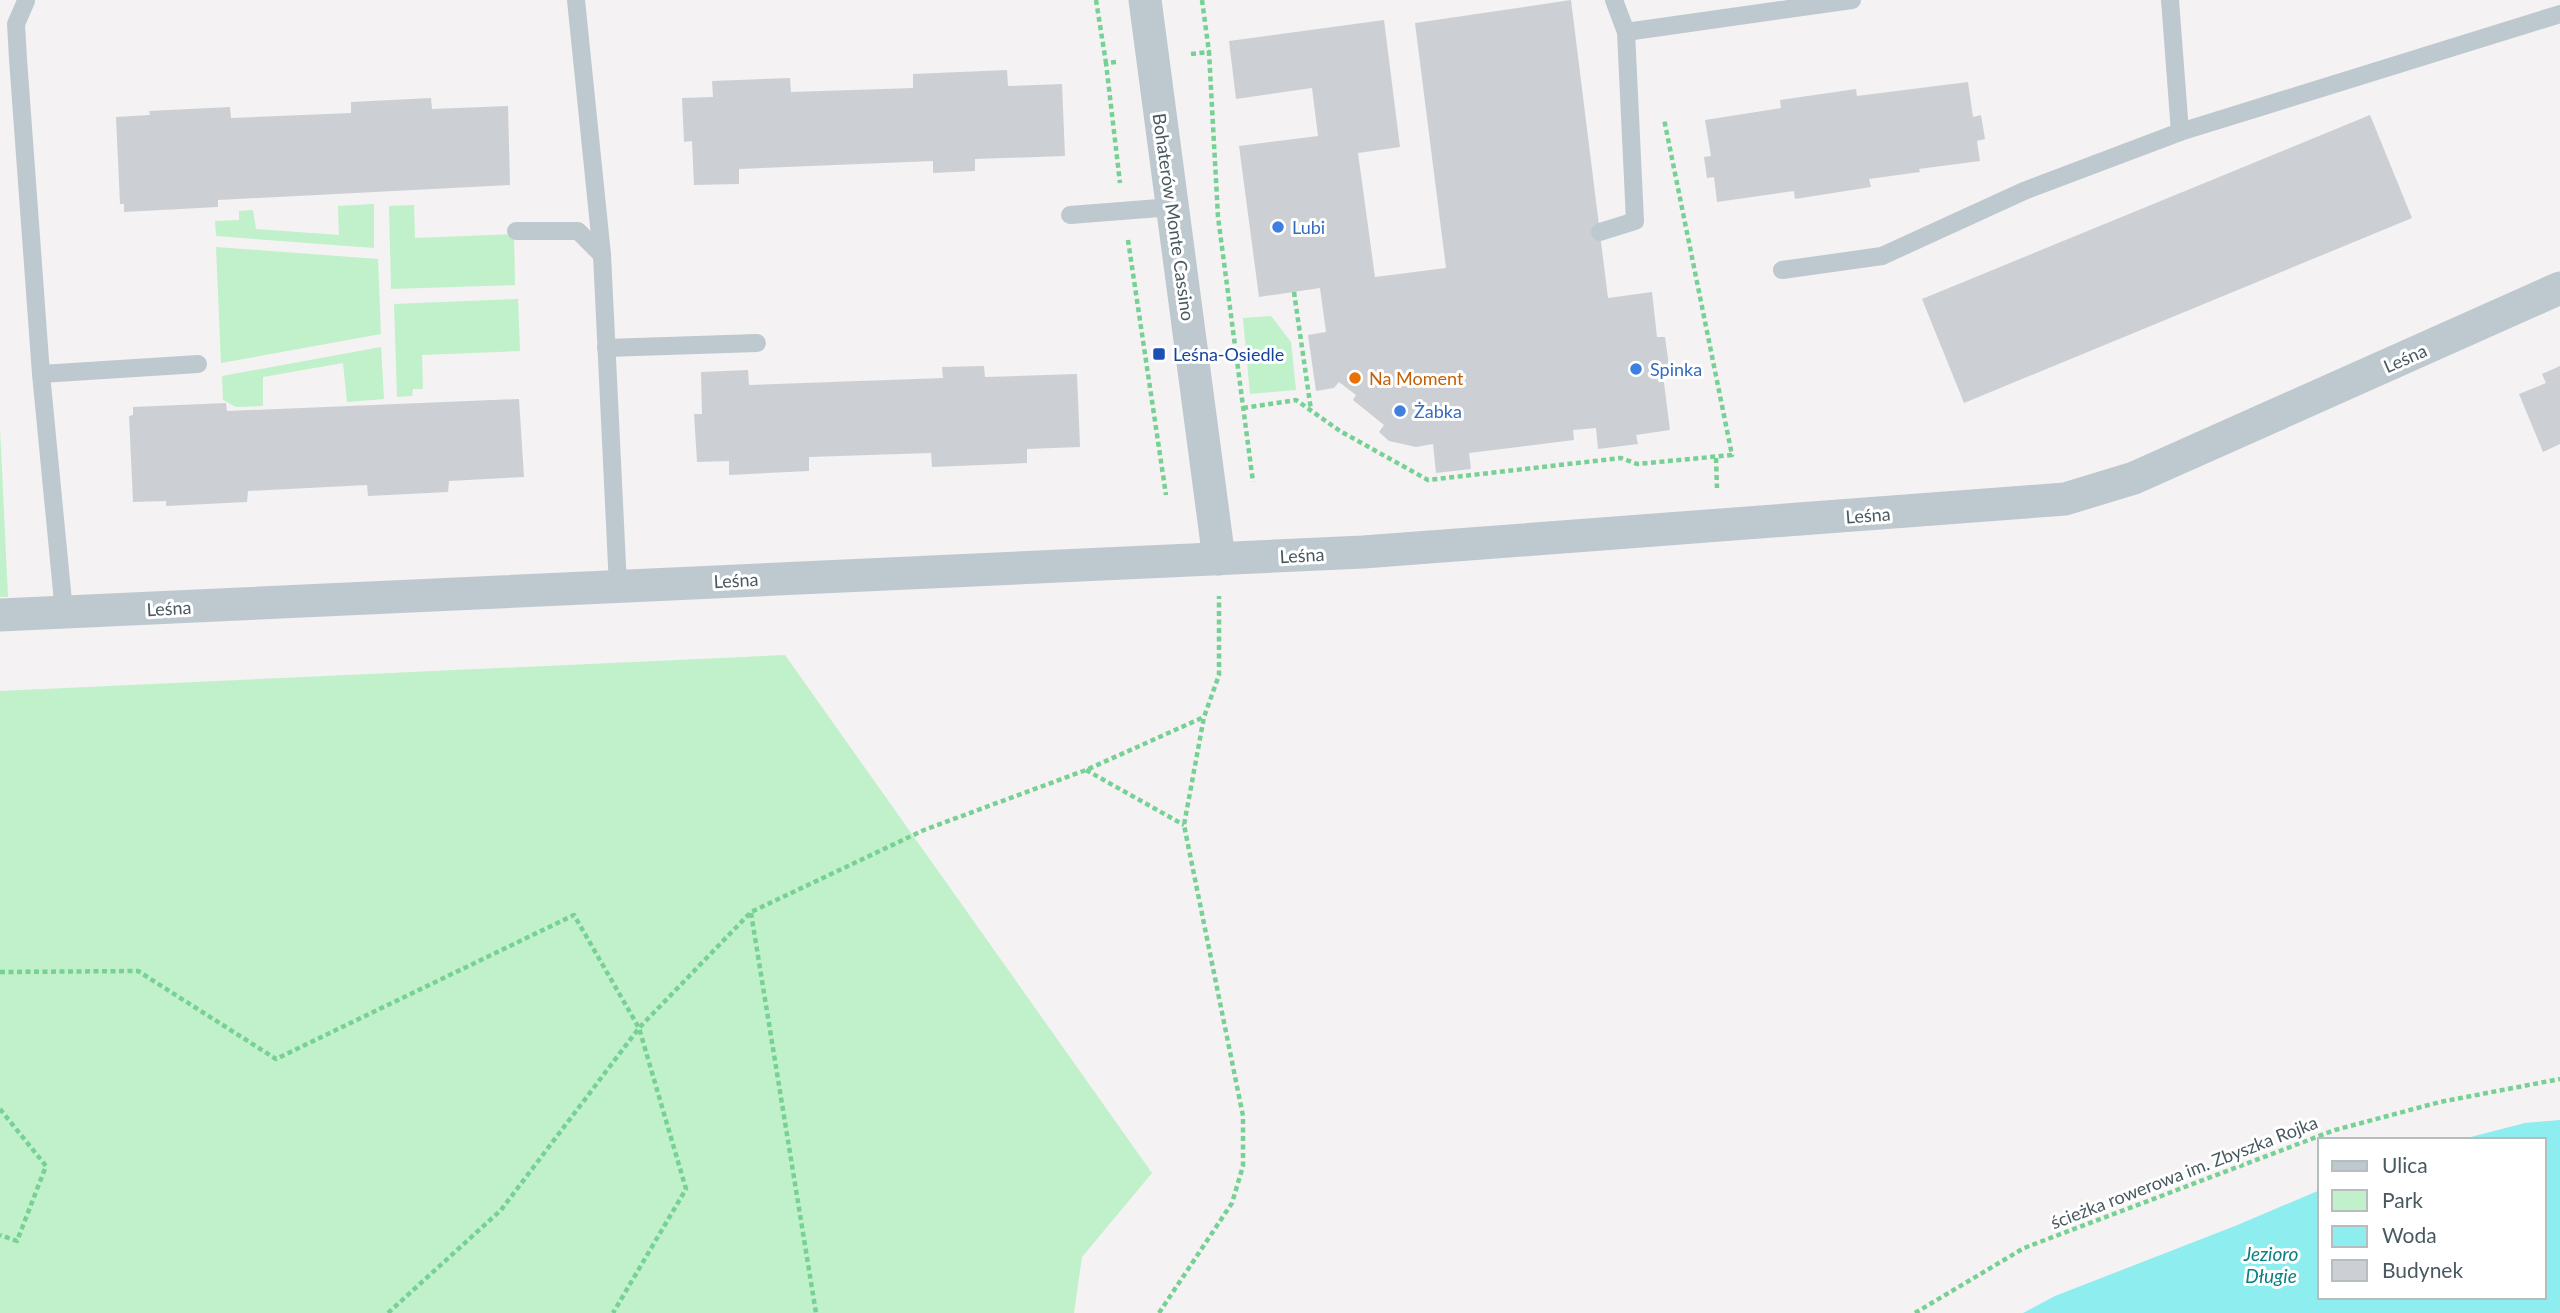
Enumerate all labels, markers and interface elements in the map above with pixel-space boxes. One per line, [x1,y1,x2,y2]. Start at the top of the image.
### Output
street label: Bohaterów Monte Cassino [1149,112,1199,322]
place label: Lubi [1292,216,1325,238]
marker: Lubi [1270,219,1286,235]
street label: Leśna [2380,339,2430,377]
place label: Leśna-Osiedle [1173,343,1284,365]
marker: Leśna-Osiedle [1151,346,1167,362]
place label: Spinka [1650,358,1702,380]
marker: Spinka [1628,361,1644,377]
place label: Na Moment [1369,367,1464,389]
marker: Na Moment [1347,370,1363,386]
place label: Żabka [1414,400,1462,422]
marker: Żabka [1392,403,1408,419]
street label: Leśna [1845,502,1891,528]
street label: Leśna [1279,543,1325,567]
street label: Leśna [713,568,759,592]
street label: Leśna [146,596,192,620]
street label: ścieżka rowerowa im. Zbyszka Rojka [2047,1111,2321,1233]
legend [2318,1138,2546,1299]
text: Ulica [2382,1152,2428,1177]
text: Park [2382,1187,2423,1212]
text: Woda [2382,1222,2437,1247]
water label: Jezioro Długie [2243,1242,2298,1287]
text: Budynek [2382,1257,2463,1282]

